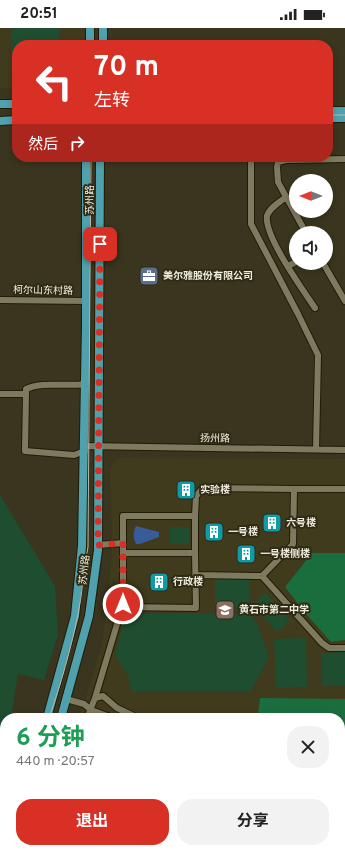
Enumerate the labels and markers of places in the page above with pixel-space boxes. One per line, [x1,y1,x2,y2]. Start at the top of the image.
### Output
pin [83,227,117,261]
office icon: 美尔雅股份有限公司 [138,265,160,287]
place label: 美尔雅股份有限公司 [163,270,253,283]
building icon: 实验楼 [175,479,197,501]
place label: 实验楼 [200,484,230,497]
building icon: 六号楼 [261,512,283,534]
place label: 六号楼 [286,517,316,530]
building icon: 一号楼 [203,521,225,543]
place label: 一号楼 [228,526,258,539]
building icon: 一号楼侧楼 [235,543,257,565]
place label: 一号楼侧楼 [260,548,310,561]
building icon: 行政楼 [148,571,170,593]
place label: 行政楼 [173,576,203,589]
school or university icon: 黄石市第二中学 [214,599,236,621]
place label: 黄石市第二中学 [239,604,309,617]

